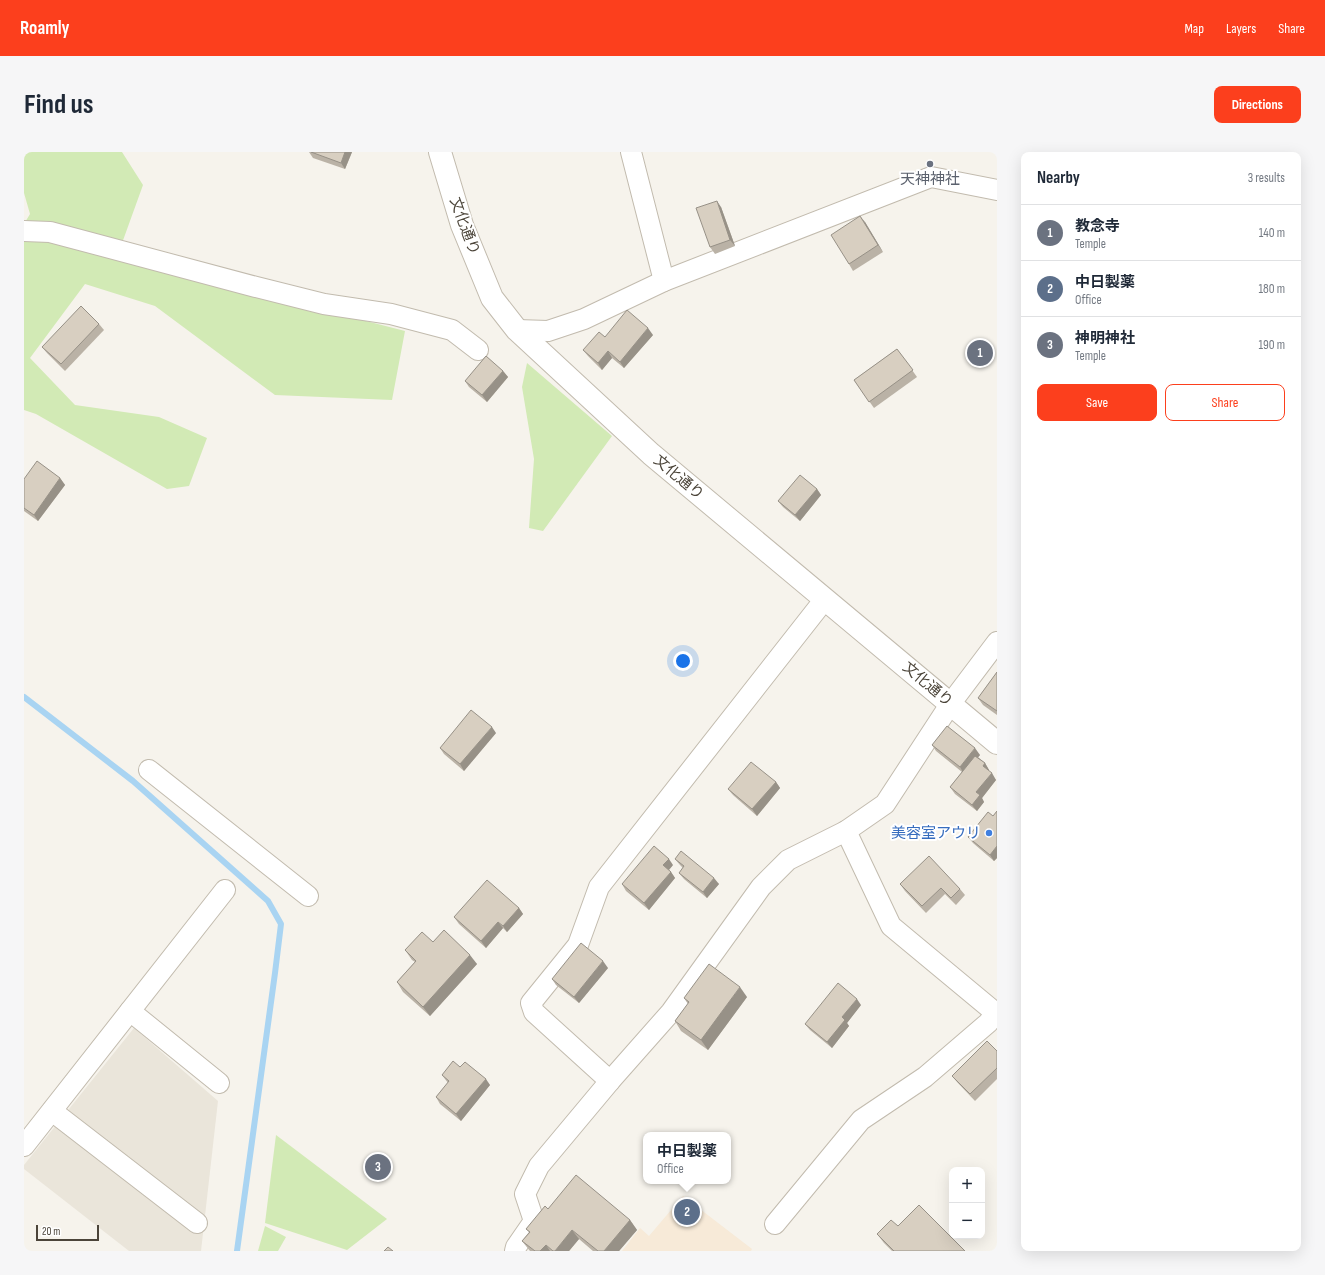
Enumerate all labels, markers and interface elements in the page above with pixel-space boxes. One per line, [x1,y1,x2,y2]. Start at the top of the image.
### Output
text: Roamly [20,17,70,40]
text: Map [1184,20,1204,37]
text: Layers [1226,20,1256,37]
text: Share [1278,20,1305,37]
button: Directions [1214,86,1301,123]
text: Find us [24,88,93,121]
marker: 天神神社 [925,159,935,169]
text: Nearby [1037,168,1080,188]
place label: 天神神社 [900,170,960,189]
text: 3 results [1248,170,1285,186]
street label: 文化通り [445,195,484,258]
text: 教念寺 [1075,217,1120,236]
text: 1 [1047,225,1053,241]
text: 140 m [1259,225,1285,241]
text: Temple [1075,236,1106,252]
text: 中日製薬 [1075,273,1135,292]
text: 2 [1047,281,1053,297]
text: 180 m [1259,281,1285,297]
text: Office [1075,292,1102,308]
text: 神明神社 [1075,329,1135,348]
text: 3 [1047,337,1053,353]
text: 190 m [1258,337,1285,353]
pin: 1 [967,338,993,368]
text: Temple [1075,348,1106,364]
button: Save [1037,384,1157,421]
button: Share [1165,384,1285,421]
street label: 文化通り [650,451,708,504]
your location [673,651,693,671]
street label: 文化通り [899,658,957,711]
place label: 美容室アウリ [891,824,981,843]
marker: 美容室アウリ [984,828,994,838]
popup [643,1132,731,1184]
text: 中日製薬 [657,1142,717,1161]
pin: 3 [365,1152,391,1182]
text: Office [657,1161,684,1177]
map controls [949,1167,985,1239]
button: + [949,1167,985,1203]
pin: 2 [674,1197,700,1227]
button: − [949,1203,985,1239]
scale bar [36,1223,99,1242]
text: 20 m [42,1225,60,1238]

